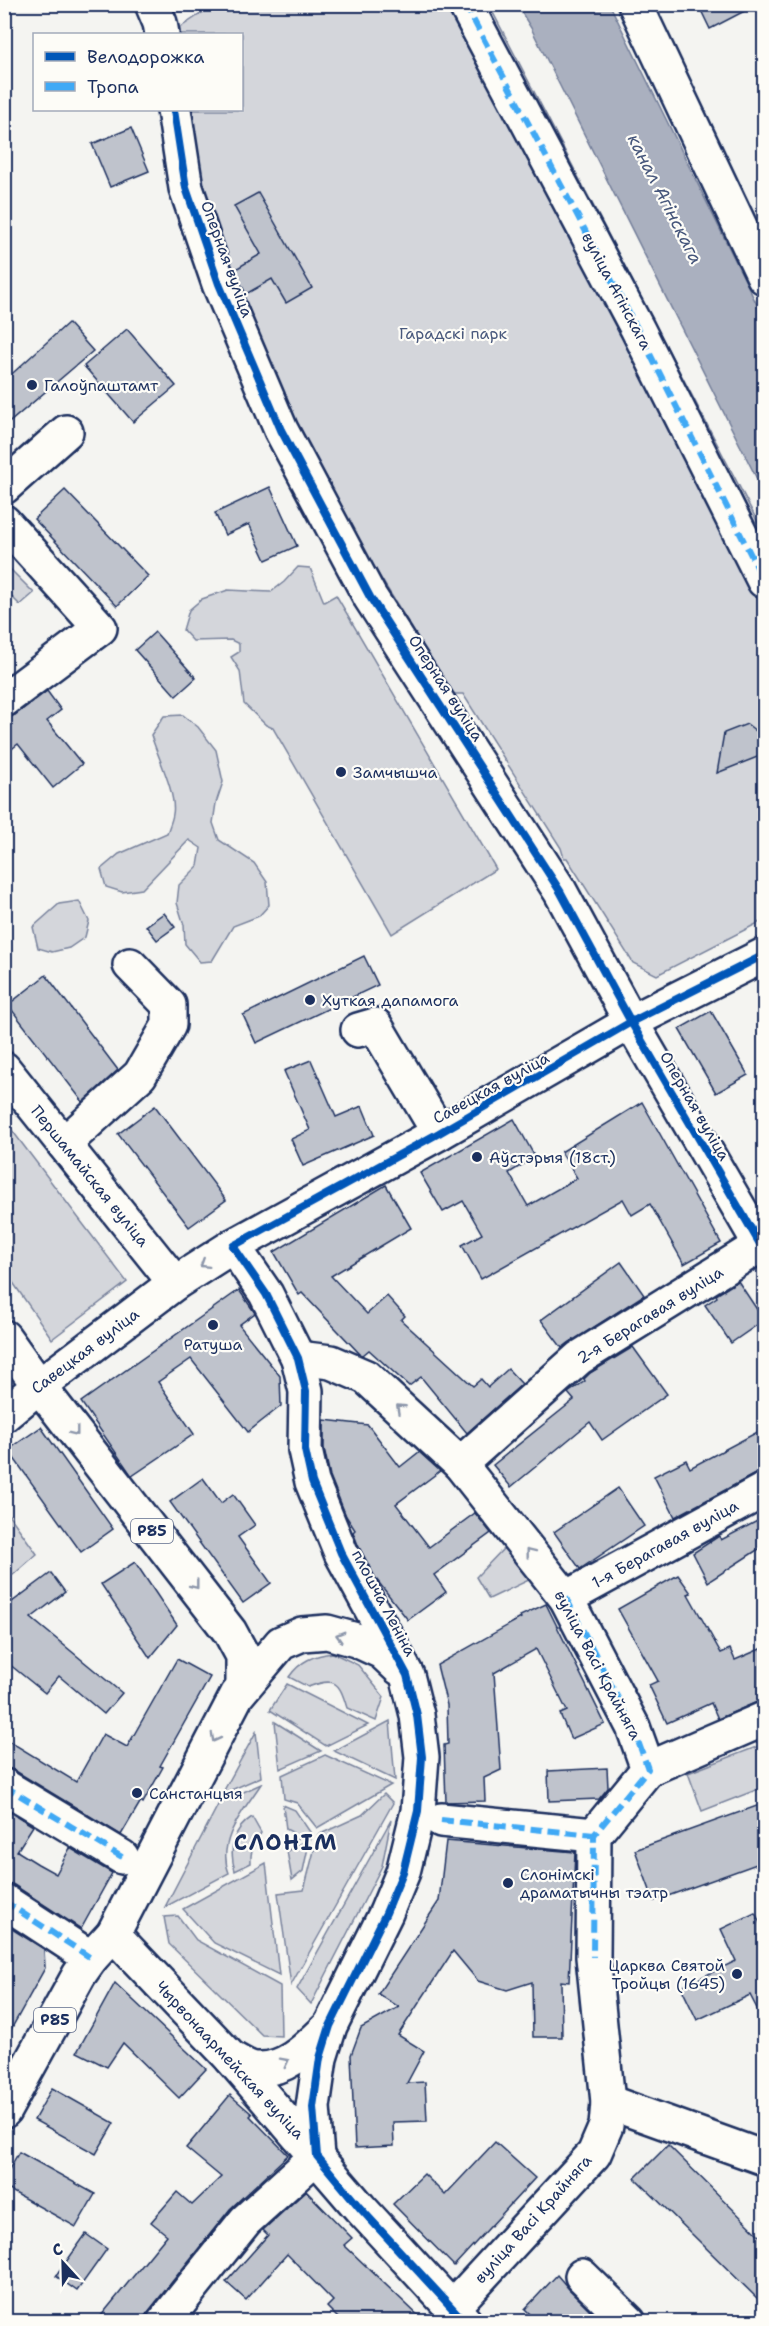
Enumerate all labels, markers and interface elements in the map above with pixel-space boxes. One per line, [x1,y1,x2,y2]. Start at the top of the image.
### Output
legend [33,33,243,111]
text: Велодорожка [87,45,205,69]
text: Тропа [87,75,139,99]
water label: канал Агінскага [622,130,708,268]
street label: Оперная вуліца [196,198,258,320]
street label: вуліца Агінскага [577,229,657,353]
park label: Гарадскі парк [399,323,507,344]
place label: Галоўпаштамт [44,375,159,396]
marker: Галоўпаштамт [25,378,39,392]
street label: Оперная вуліца [404,631,488,745]
place label: Замчышча [353,762,438,783]
marker: Замчышча [334,765,348,779]
place label: Хуткая дапамога [322,990,458,1011]
marker: Хуткая дапамога [303,993,317,1007]
street label: Савецкая вуліца [429,1047,553,1129]
street label: Оперная вуліца [655,1048,735,1164]
street label: Першамайская вуліца [26,1101,154,1251]
place label: Аўстэрыя (18ст.) [489,1147,616,1168]
marker: Аўстэрыя (18ст.) [470,1150,484,1164]
one-way arrow [200,1257,210,1269]
street label: 2-я Берагавая вуліца [573,1261,727,1369]
street label: Савецкая вуліца [27,1303,143,1399]
marker: Ратуша [206,1318,220,1332]
place label: Ратуша [183,1334,243,1355]
one-way arrow [396,1404,406,1415]
one-way arrow [67,1425,78,1436]
street label: 1-я Берагавая вуліца [588,1495,742,1593]
road number: Р85 [131,1519,173,1543]
street label: плошча Леніна [347,1546,421,1660]
one-way arrow [526,1548,537,1559]
one-way arrow [187,1579,198,1590]
street label: вуліца Васі Крайняга [550,1587,646,1743]
one-way arrow [335,1631,346,1643]
one-way arrow [211,1732,222,1742]
place label: Санстанцыя [149,1783,243,1804]
marker: Санстанцыя [130,1786,144,1800]
district label: СЛОНІМ [234,1828,338,1857]
place label: Слонімскі драматычны тэатр [520,1864,668,1903]
marker: Слонімскі драматычны тэатр [501,1876,515,1890]
place label: Царква Святой Тройцы (1645) [608,1955,725,1994]
marker: Царква Святой Тройцы (1645) [730,1967,744,1981]
street label: Чырвонаармейская вуліца [151,1976,309,2144]
road number: Р85 [34,2008,76,2032]
one-way arrow [279,2058,290,2069]
street label: вуліца Васі Крайняга [470,2150,597,2288]
north arrow [33,2233,93,2293]
text: С [49,2238,66,2261]

